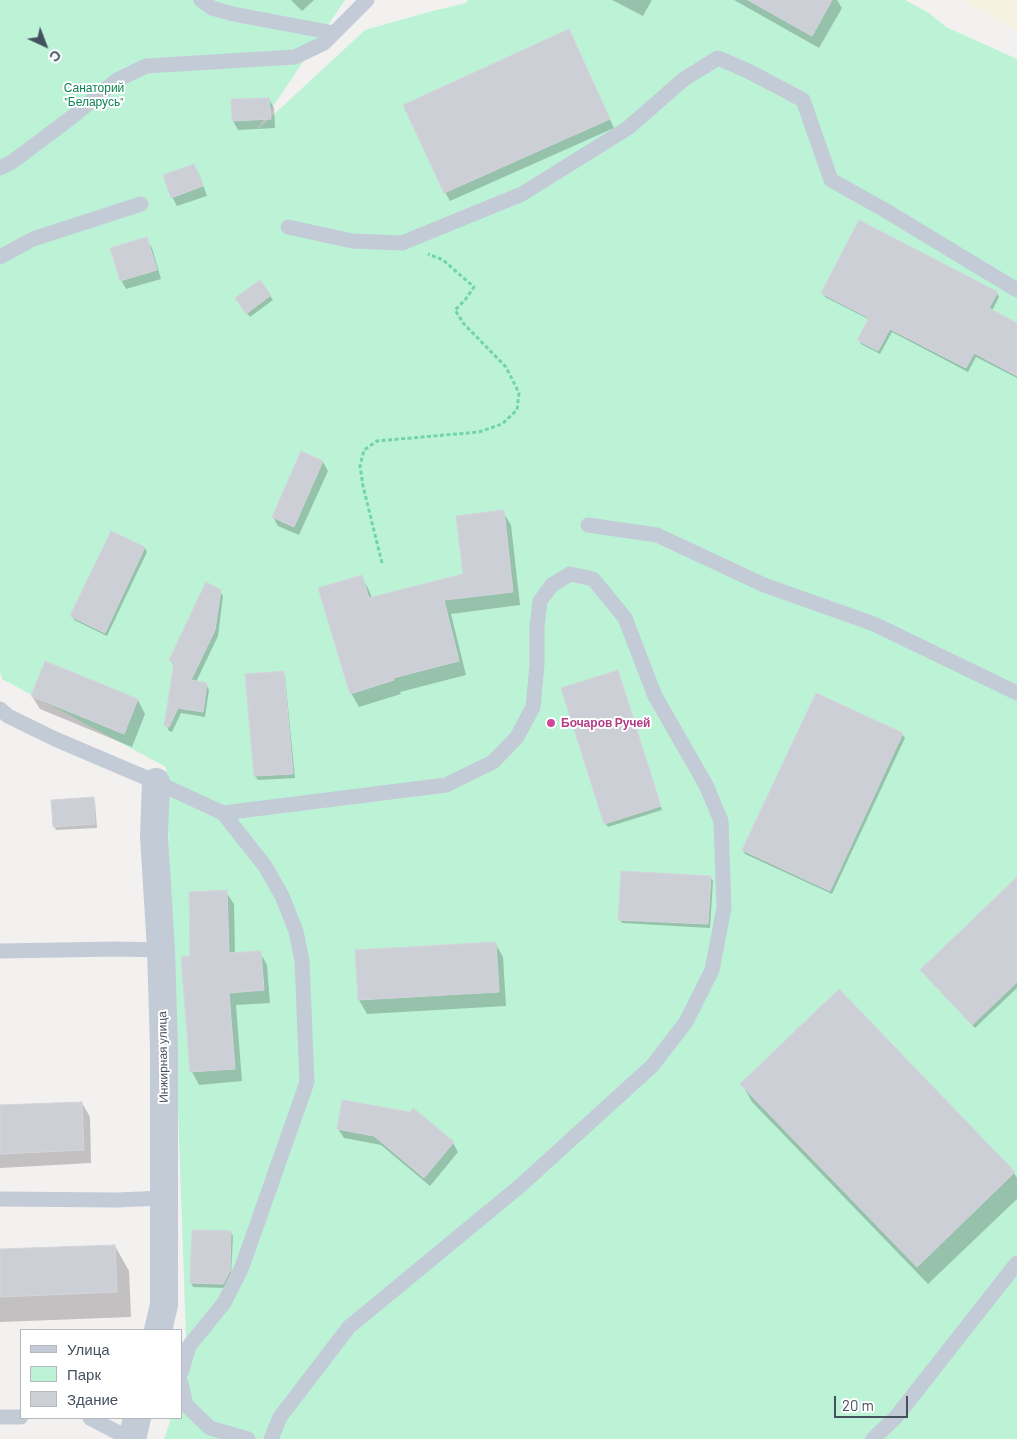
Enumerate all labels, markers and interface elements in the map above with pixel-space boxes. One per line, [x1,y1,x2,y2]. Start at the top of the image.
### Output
north arrow [20,20,70,70]
text: С [46,47,65,66]
park label: Санаторий "Беларусь" [64,81,124,109]
place label: Бочаров Ручей [561,716,650,730]
marker: Бочаров Ручей [545,717,557,729]
street label: Инжирная улица [155,1011,171,1103]
legend [20,1329,182,1419]
text: Улица [67,1340,110,1358]
text: Парк [67,1365,101,1383]
scale bar [837,1386,911,1418]
text: Здание [67,1390,118,1408]
text: 20 m [842,1396,874,1414]

